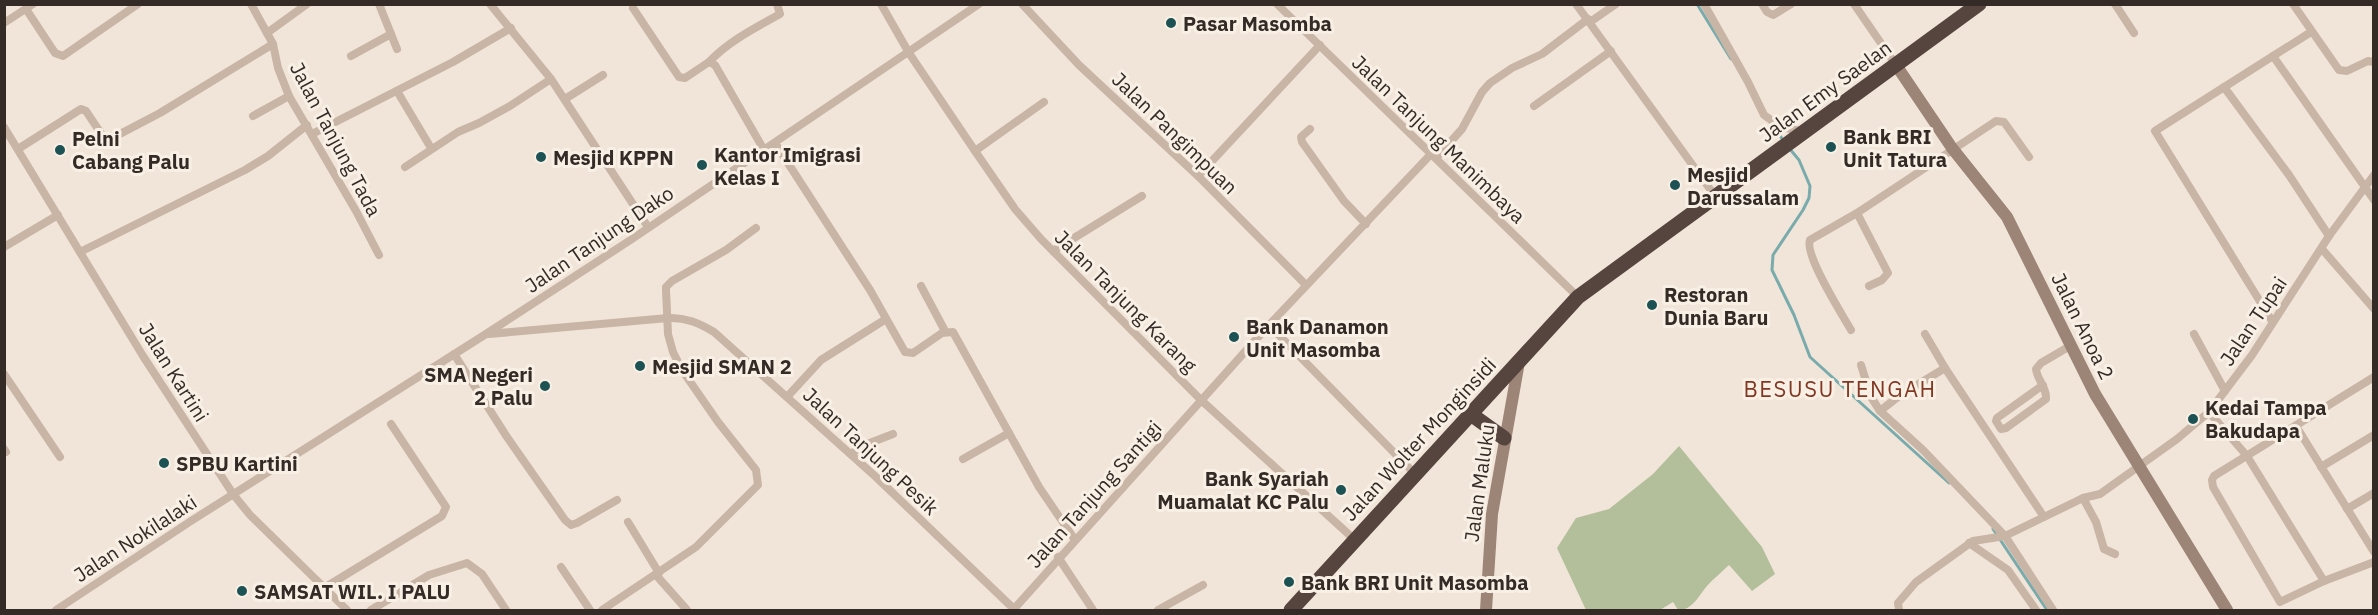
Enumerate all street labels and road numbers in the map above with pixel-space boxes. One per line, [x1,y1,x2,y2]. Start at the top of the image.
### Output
street label: Jalan Emy Saelan [1753,34,1897,148]
street label: Jalan Tanjung Manimbaya [1346,49,1532,229]
street label: Jalan Tanjung Tada [284,57,388,221]
street label: Jalan Pangimpuan [1106,66,1244,200]
street label: Jalan Tanjung Dako [519,179,679,299]
street label: Jalan Tanjung Karang [1049,224,1203,378]
street label: Jalan Anoa 2 [2045,268,2121,384]
street label: Jalan Tupai [2213,271,2293,371]
street label: Jalan Kartini [133,317,215,427]
street label: Jalan Wolter Monginsidi [1336,351,1502,527]
street label: Jalan Tanjung Pesik [797,381,945,521]
street label: Jalan Tanjung Santigi [1021,415,1167,573]
street label: Jalan Maluku [1457,422,1501,544]
street label: Jalan Nokilalaki [68,488,202,588]

